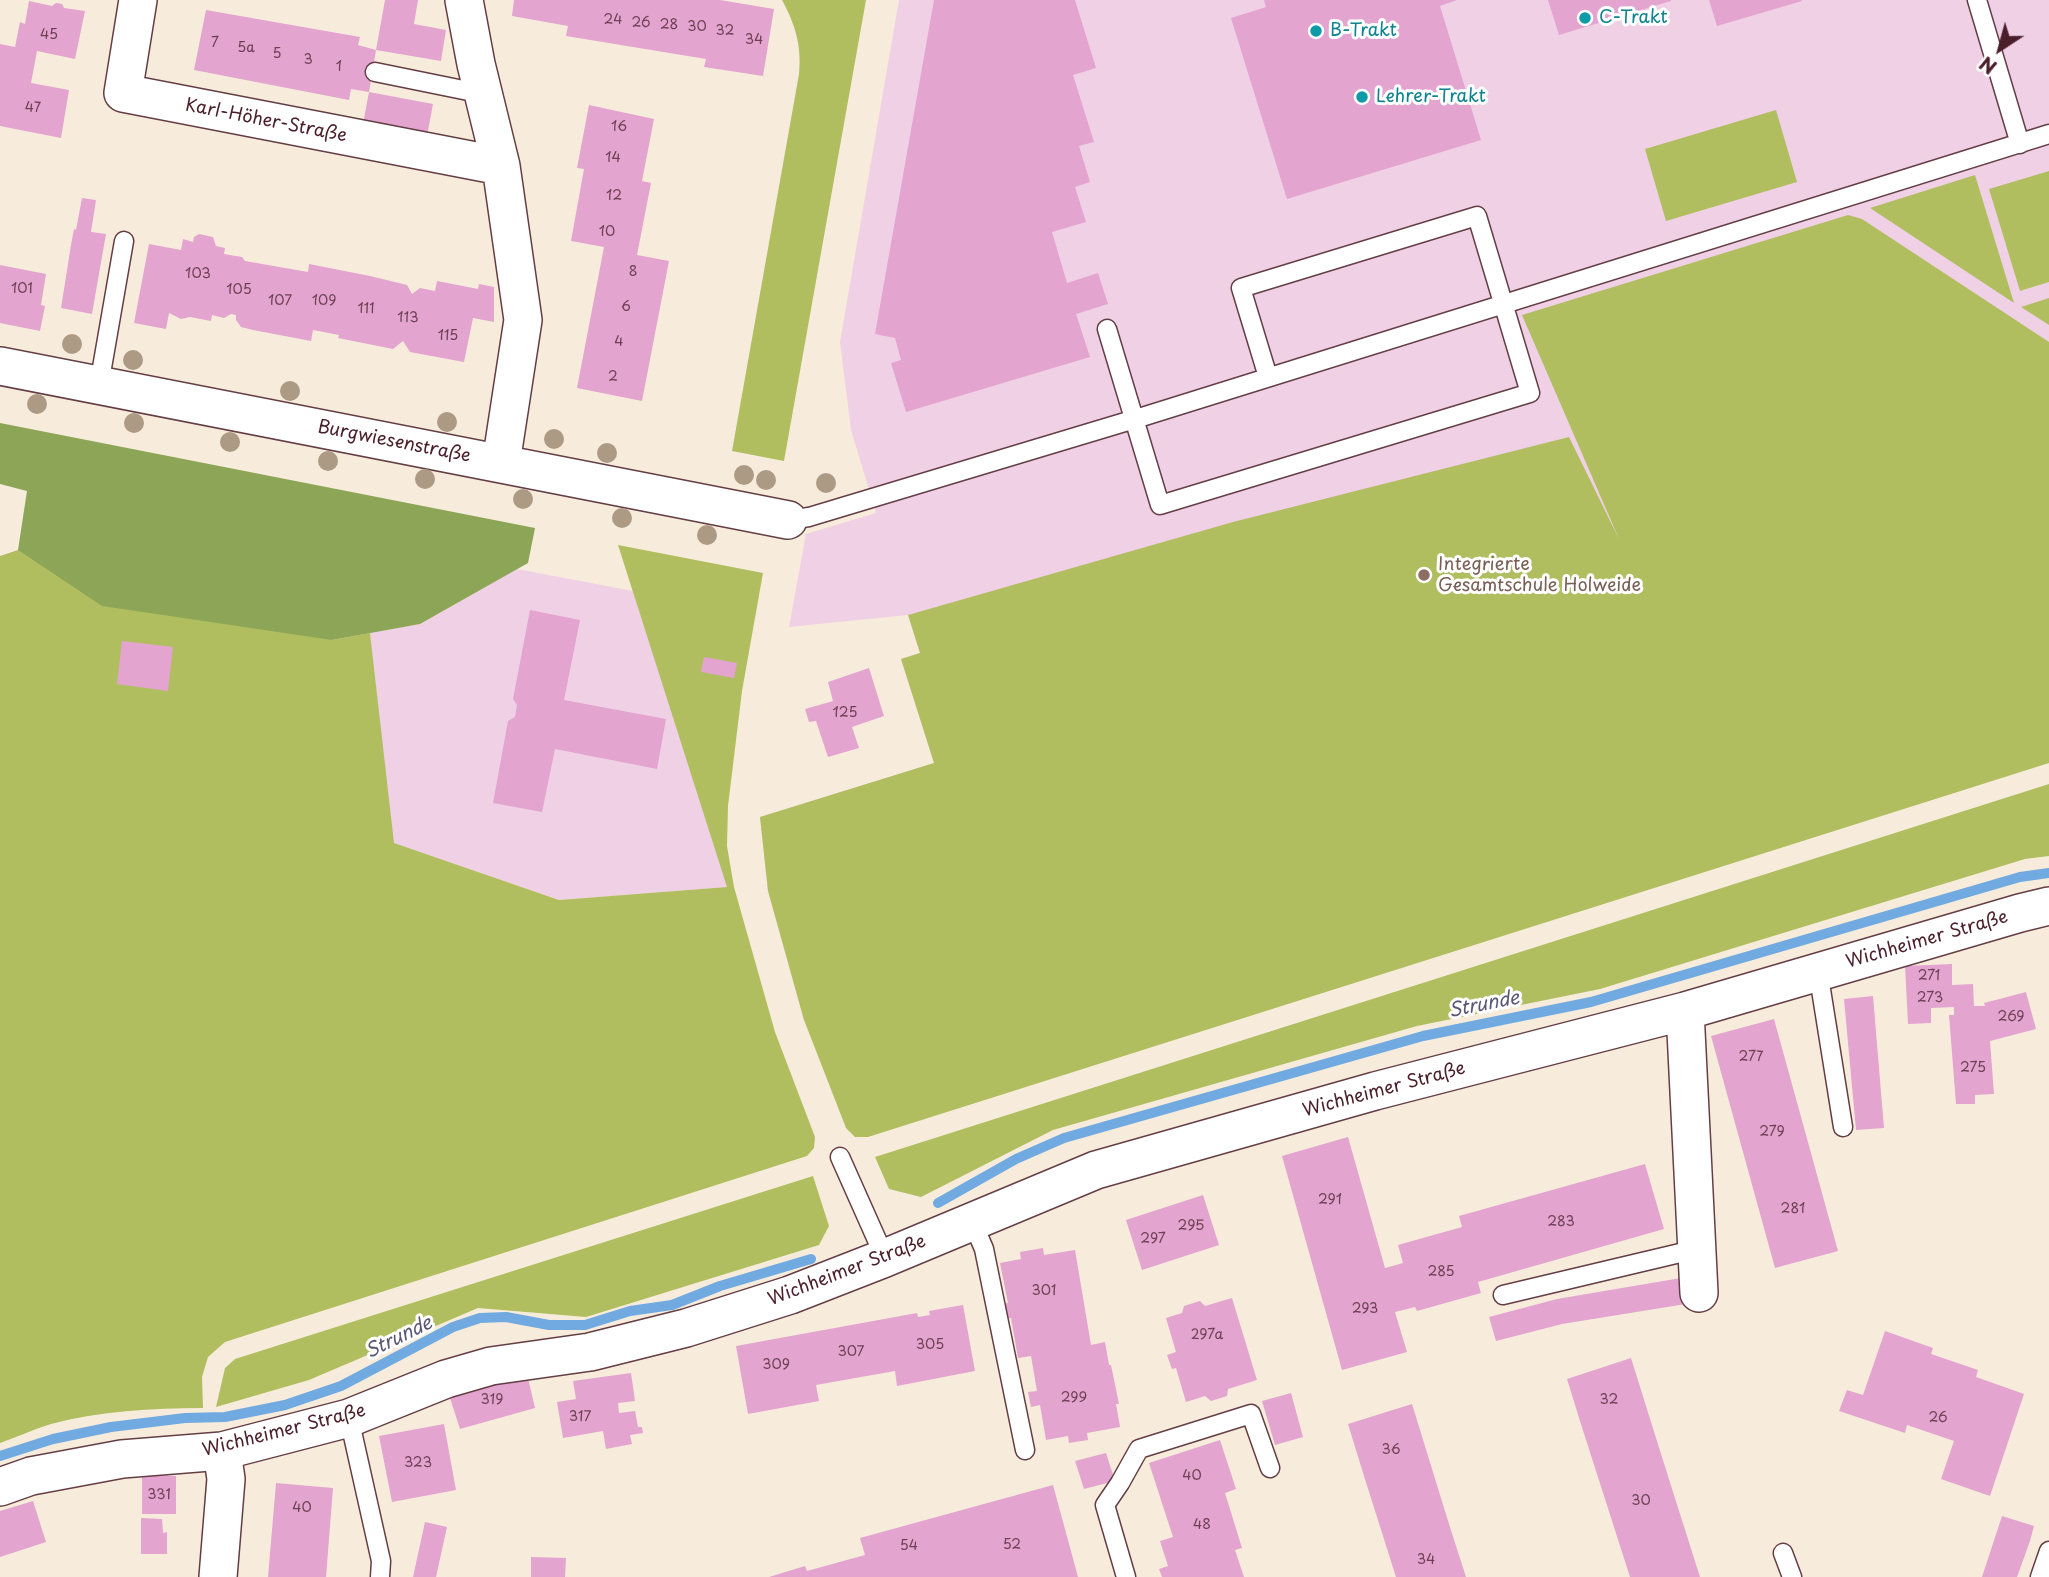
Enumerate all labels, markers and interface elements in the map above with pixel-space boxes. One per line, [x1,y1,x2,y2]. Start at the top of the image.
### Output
place label: C-Trakt [1599,7,1668,29]
marker: C-Trakt [1577,10,1593,26]
house number: 24 [604,12,622,28]
north arrow [1965,14,2035,84]
house number: 26 [631,15,651,31]
house number: 28 [660,17,678,33]
house number: 30 [687,19,707,35]
place label: B-Trakt [1330,20,1397,42]
house number: 32 [716,23,734,39]
marker: B-Trakt [1308,23,1324,39]
house number: 45 [40,27,58,43]
house number: 34 [745,32,763,48]
house number: 7 [211,35,219,51]
house number: 5a [237,40,255,56]
house number: 5 [272,46,282,62]
text: N [1973,50,2002,82]
house number: 3 [303,52,313,68]
house number: 1 [336,59,342,75]
place label: Lehrer-Trakt [1376,86,1486,108]
marker: Lehrer-Trakt [1354,89,1370,105]
street label: Karl-Höher-Straße [183,95,349,147]
house number: 47 [25,100,41,116]
house number: 16 [611,119,627,135]
house number: 14 [605,150,621,166]
house number: 12 [606,188,622,204]
house number: 10 [599,224,615,240]
house number: 8 [629,264,637,280]
house number: 103 [185,266,211,282]
house number: 101 [11,281,33,297]
house number: 105 [226,282,252,298]
house number: 107 [268,293,292,309]
house number: 109 [312,293,336,309]
house number: 6 [621,299,631,315]
house number: 111 [357,301,375,317]
house number: 113 [397,310,419,326]
house number: 115 [438,328,458,344]
house number: 4 [614,334,624,350]
house number: 2 [608,369,618,385]
street label: Burgwiesenstraße [316,417,472,467]
place label: Integrierte Gesamtschule Holweide [1438,554,1641,596]
marker: Integrierte Gesamtschule Holweide [1416,567,1432,583]
house number: 125 [833,705,857,721]
street label: Wichheimer Straße [1844,907,2010,973]
house number: 271 [1918,968,1940,984]
water label: Strunde [1447,987,1521,1023]
house number: 273 [1917,990,1943,1006]
house number: 269 [1998,1009,2024,1025]
house number: 277 [1739,1049,1763,1065]
street label: Wichheimer Straße [1300,1058,1468,1122]
house number: 275 [1960,1060,1986,1076]
house number: 279 [1759,1124,1785,1140]
house number: 291 [1318,1192,1342,1208]
house number: 281 [1781,1201,1805,1217]
house number: 283 [1547,1214,1575,1230]
house number: 295 [1178,1218,1204,1234]
street label: Wichheimer Straße [765,1231,929,1311]
house number: 297 [1140,1231,1166,1247]
house number: 285 [1427,1264,1455,1280]
house number: 301 [1032,1283,1056,1299]
house number: 293 [1352,1301,1378,1317]
water label: Strunde [362,1312,436,1364]
house number: 297a [1191,1327,1223,1343]
house number: 305 [916,1337,944,1353]
house number: 307 [838,1344,864,1360]
house number: 309 [762,1357,790,1373]
house number: 299 [1061,1390,1087,1406]
house number: 319 [481,1392,503,1408]
house number: 32 [1600,1392,1618,1408]
street label: Wichheimer Straße [200,1400,368,1462]
house number: 317 [569,1409,591,1425]
house number: 26 [1928,1410,1948,1426]
house number: 36 [1381,1442,1401,1458]
house number: 323 [404,1455,432,1471]
house number: 40 [1182,1468,1202,1484]
house number: 331 [147,1487,171,1503]
house number: 30 [1631,1493,1651,1509]
house number: 40 [292,1500,312,1516]
house number: 48 [1193,1517,1211,1533]
house number: 52 [1003,1537,1021,1553]
house number: 54 [900,1538,918,1554]
house number: 34 [1417,1552,1435,1568]

